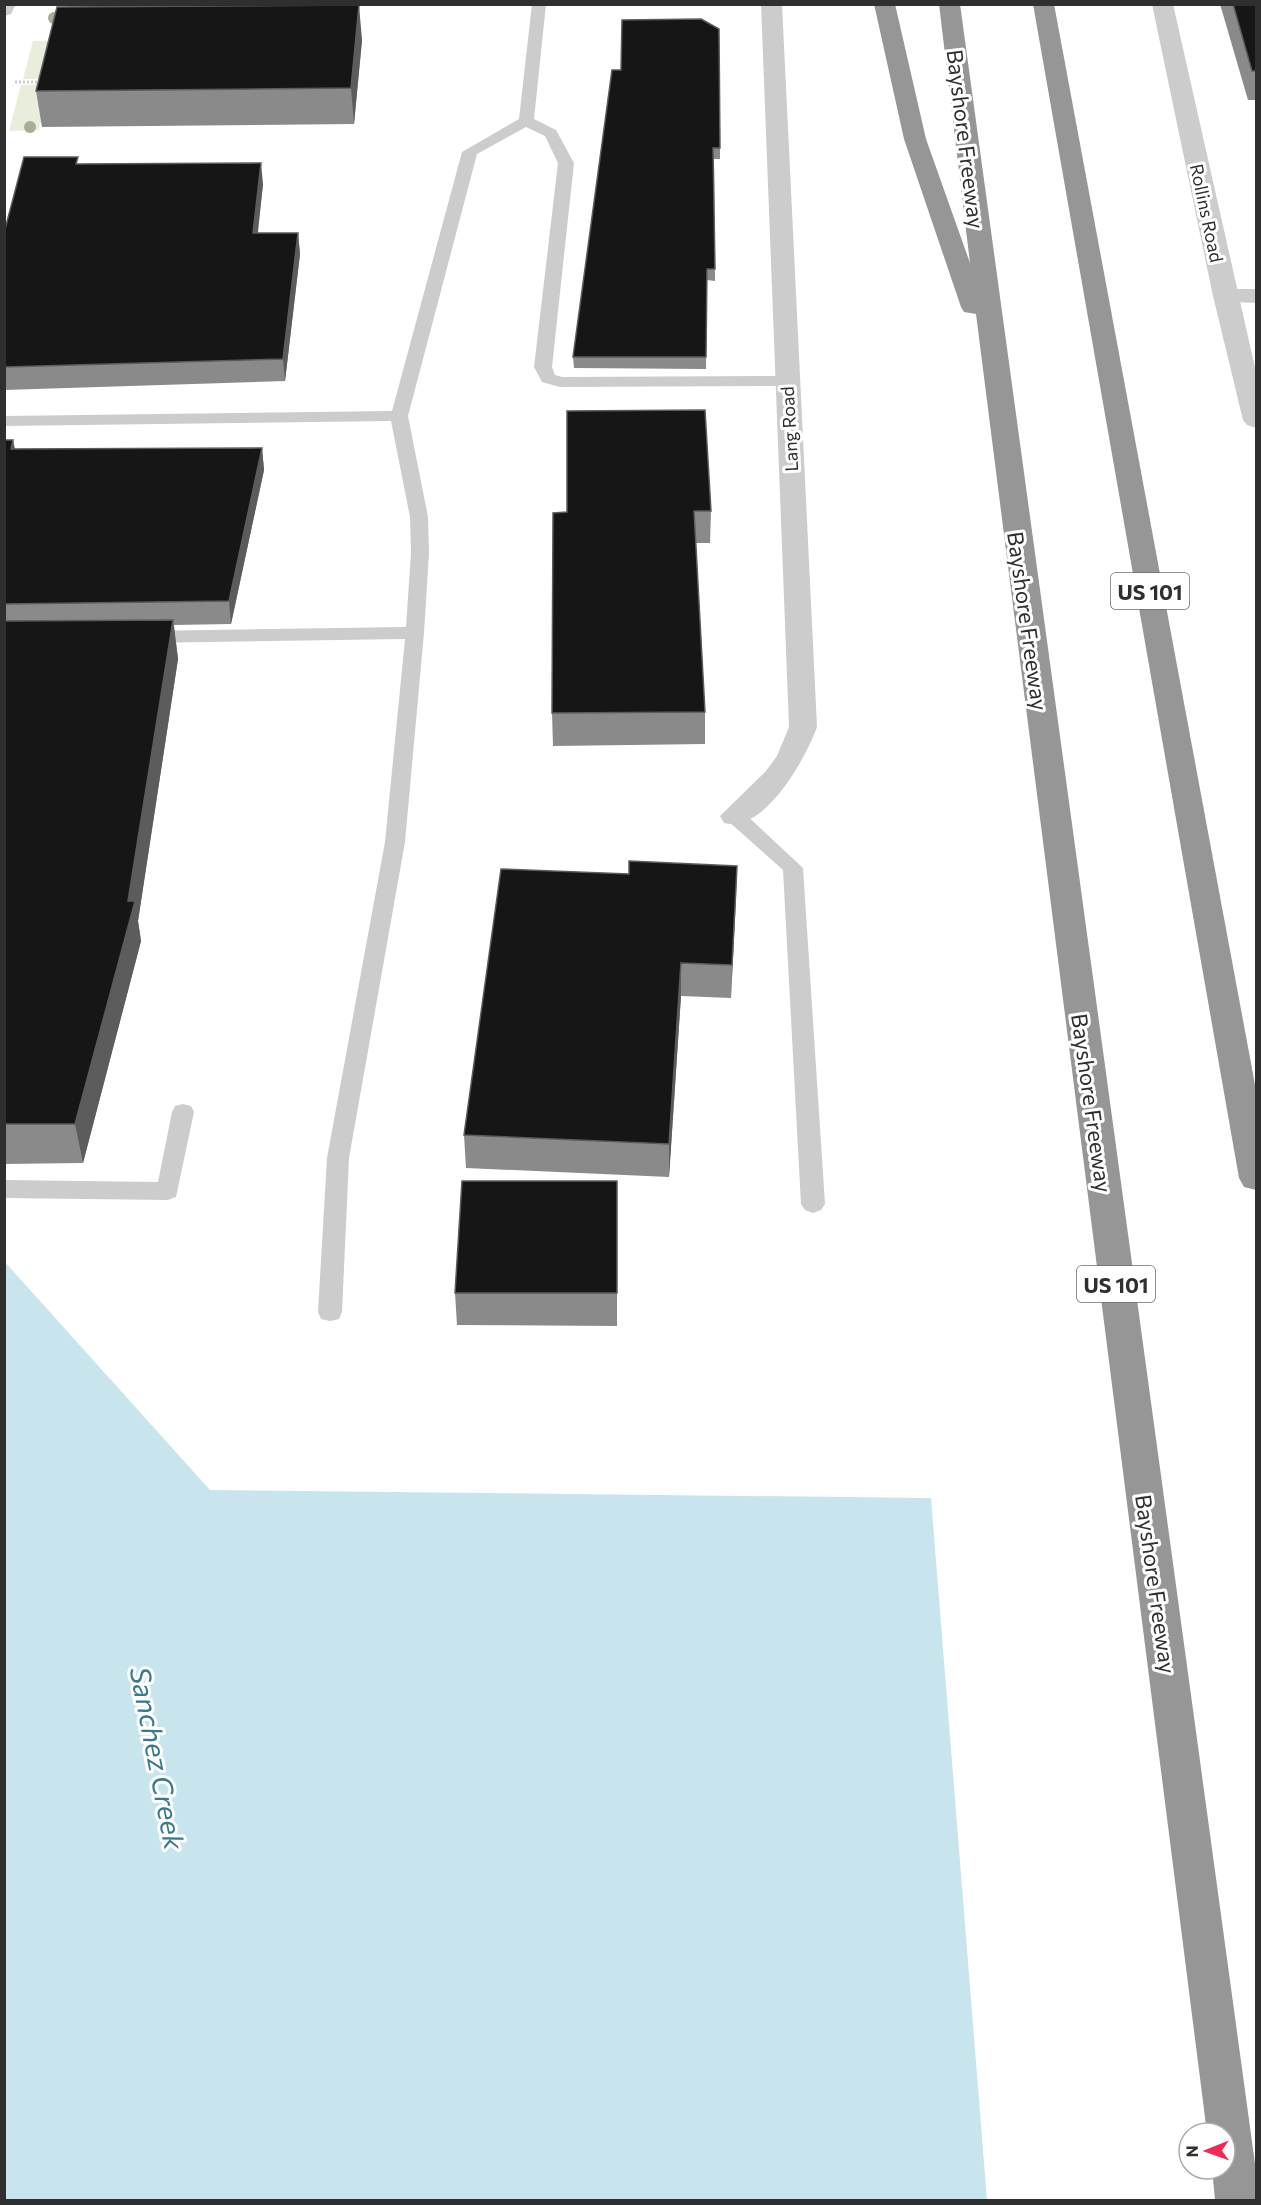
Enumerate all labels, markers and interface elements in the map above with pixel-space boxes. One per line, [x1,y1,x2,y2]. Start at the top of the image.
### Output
street label: Bayshore Freeway [942,48,990,230]
street label: Rollins Road [1186,162,1228,264]
street label: Lang Road [776,386,802,472]
street label: Bayshore Freeway [1002,530,1054,712]
road number: US 101 [1111,573,1189,609]
street label: Bayshore Freeway [1066,1012,1118,1194]
road number: US 101 [1077,1266,1155,1302]
street label: Bayshore Freeway [1130,1493,1182,1675]
water label: Sanchez Creek [124,1664,193,1853]
north arrow [1177,2121,1237,2181]
text: N [1182,2145,1201,2157]

